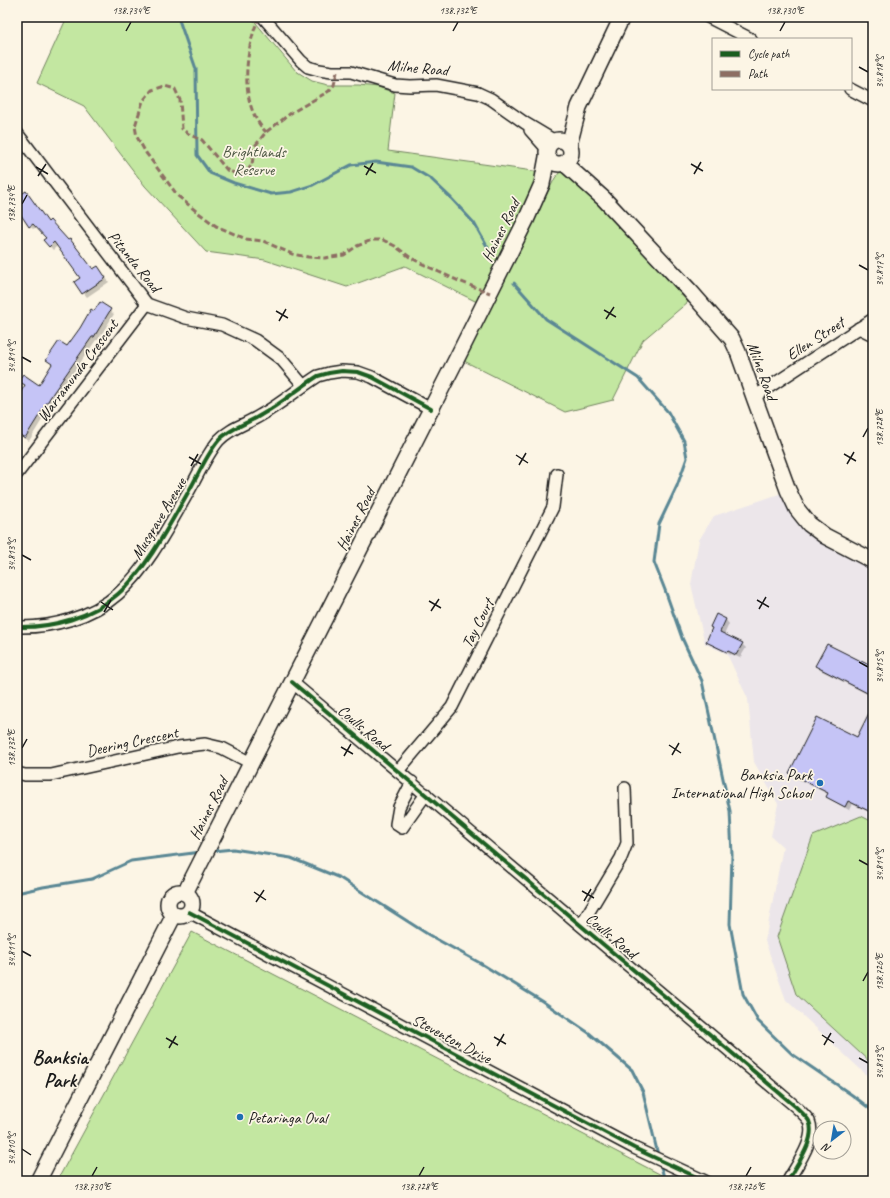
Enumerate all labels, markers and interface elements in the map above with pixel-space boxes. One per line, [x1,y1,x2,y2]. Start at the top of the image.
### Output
text: 138.734°E [112,4,151,17]
text: 138.732°E [439,4,478,17]
text: 138.730°E [766,4,805,17]
legend [712,38,852,90]
text: Cycle path [748,46,790,62]
text: 34.818°S [873,54,886,88]
street label: Milne Road [387,55,452,81]
text: Path [748,66,768,82]
park label: Brightlands Reserve [222,142,287,180]
text: 138.734°E [5,184,18,223]
street label: Haines Road [477,193,526,265]
street label: Pitanda Road [103,227,167,298]
text: 34.817°S [873,252,886,286]
street label: Ellen Street [783,311,851,365]
street label: Warramunda Crescent [33,314,124,426]
text: 34.814°S [5,339,18,373]
street label: Milne Road [742,339,783,406]
text: 138.728°E [873,408,886,447]
street label: Musgrave Avenue [127,472,192,563]
street label: Haines Road [332,482,381,554]
text: 34.813°S [5,537,18,571]
street label: Tay Court [457,593,500,651]
text: 34.815°S [873,649,886,683]
street label: Coulls Road [333,700,395,757]
street label: Deering Crescent [85,722,181,761]
text: 138.732°E [5,728,18,767]
place label: Banksia Park International High School [671,765,815,803]
street label: Haines Road [185,771,234,843]
marker: Banksia Park International High School [815,778,825,788]
text: 34.814°S [873,847,886,881]
street label: Coulls Road [581,908,643,965]
text: 34.811°S [5,933,18,967]
text: 138.726°E [873,952,886,991]
street label: Steventon Drive [408,1010,496,1069]
district label: Banksia Park [32,1045,89,1093]
text: 34.813°S [873,1045,886,1079]
place label: Petaringa Oval [248,1108,330,1128]
marker: Petaringa Oval [235,1112,245,1122]
north arrow [812,1120,852,1160]
text: 34.810°S [5,1131,18,1165]
text: N [818,1140,833,1156]
text: 138.730°E [73,1180,112,1193]
text: 138.728°E [400,1180,439,1193]
text: 138.726°E [727,1180,766,1193]

